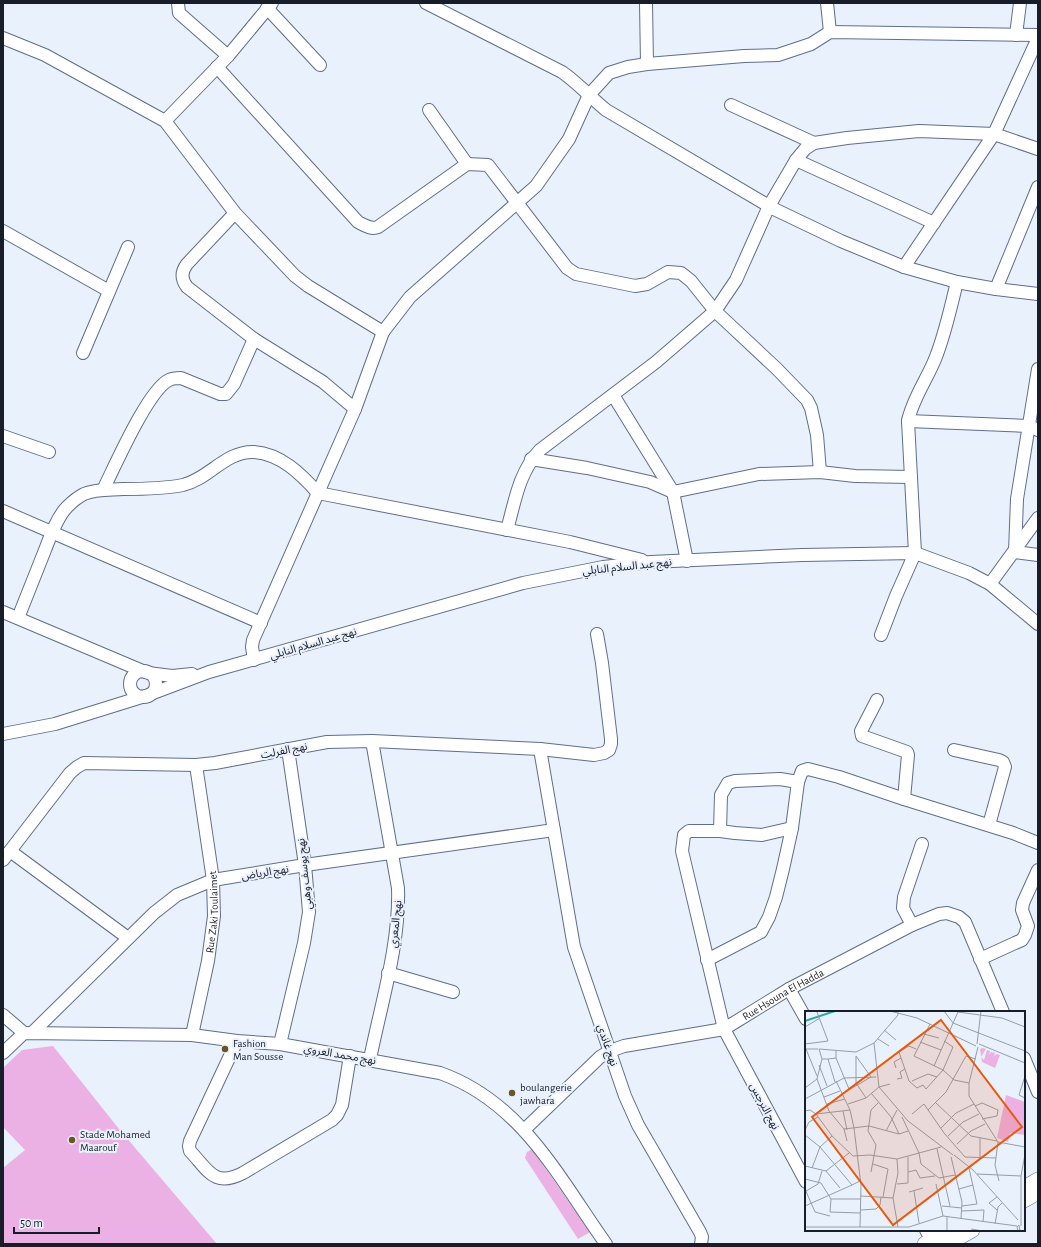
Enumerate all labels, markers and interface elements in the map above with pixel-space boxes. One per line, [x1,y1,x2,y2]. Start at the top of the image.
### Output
street label: نهج عبد السلام النابلي [582,556,673,580]
street label: نهج عبد السلام النابلي [268,626,359,665]
street label: نهج الفرلت [260,741,309,762]
street label: نهج يوسف وهبي [295,837,317,910]
street label: نهج الرياض [241,863,290,884]
street label: Rue Zaki Toulaimet [204,870,220,954]
street label: نهج المعري [388,900,407,949]
street label: Rue Hsouna El Hadda [741,967,826,1022]
inset map [805,1011,1025,1231]
street label: نهج غاندي [592,1023,620,1069]
place label: Fashion Man Sousse [233,1038,283,1062]
street label: نهج محمد العروي [302,1043,377,1070]
marker: Fashion Man Sousse [220,1044,230,1054]
street label: نهج النرجس [746,1081,781,1132]
place label: boulangerie jawhara [520,1082,572,1106]
marker: boulangerie jawhara [507,1088,517,1098]
place label: Stade Mohamed Maarouf [80,1129,151,1153]
marker: Stade Mohamed Maarouf [67,1135,77,1145]
scale bar [14,1209,99,1235]
text: 50 m [20,1217,43,1229]

